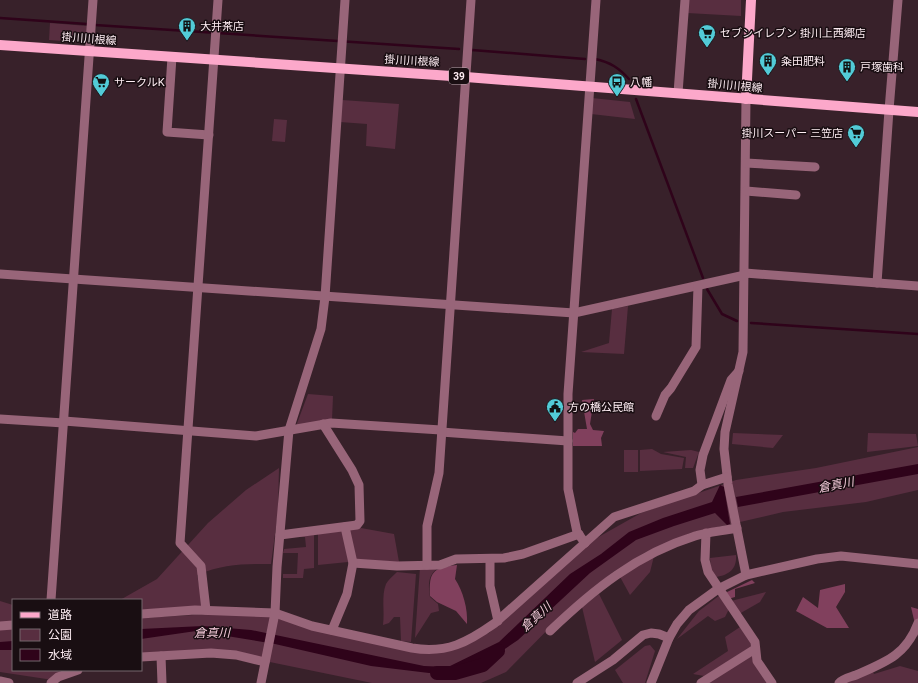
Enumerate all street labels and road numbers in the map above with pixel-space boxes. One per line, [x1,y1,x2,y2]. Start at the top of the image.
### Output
street label: 掛川川根線 [61,31,117,47]
street label: 掛川川根線 [384,53,440,69]
road number: 39 [449,68,469,84]
street label: 掛川川根線 [707,77,763,95]

